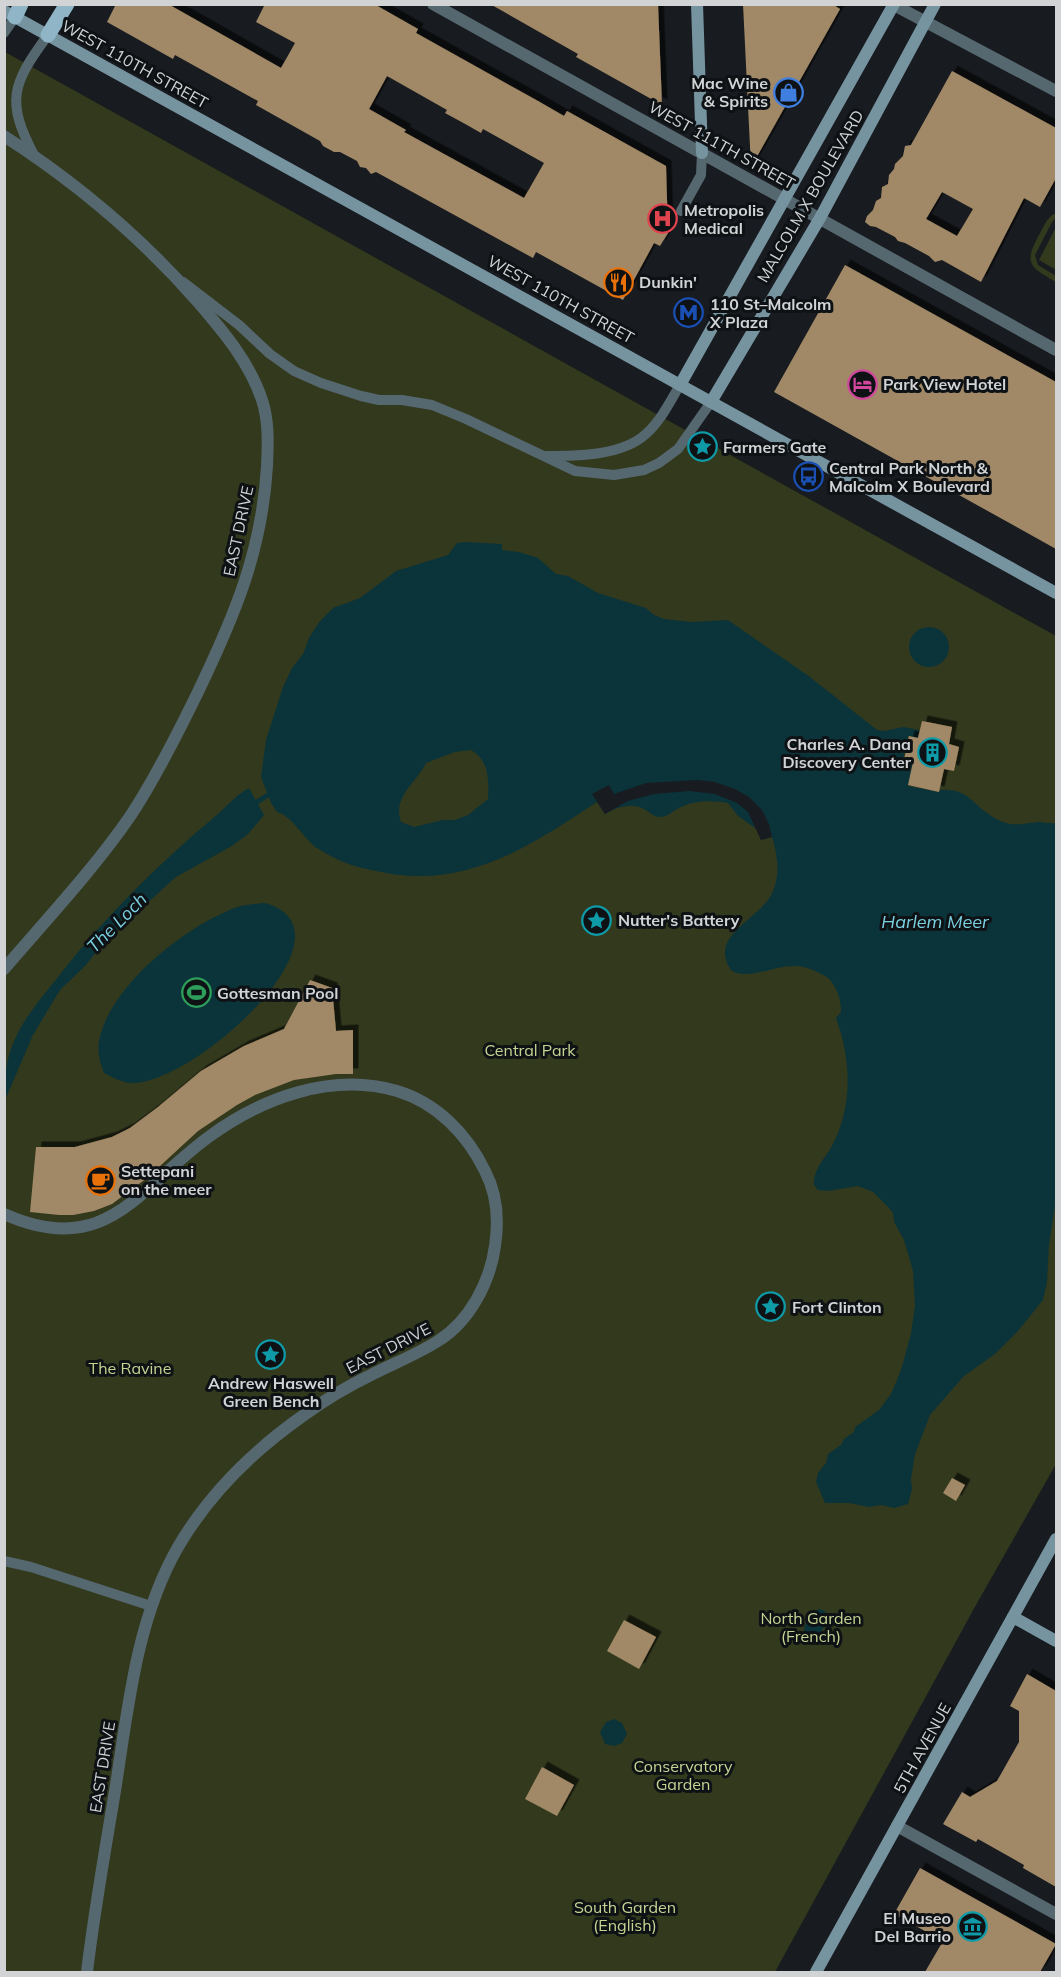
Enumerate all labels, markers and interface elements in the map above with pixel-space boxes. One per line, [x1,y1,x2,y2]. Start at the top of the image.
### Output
street label: WEST 110TH STREET [58,15,212,113]
place label: Mac Wine & Spirits [691,73,768,111]
shop icon: Mac Wine & Spirits [773,76,805,108]
street label: WEST 111TH STREET [645,96,799,194]
street label: MALCOLM X BOULEVARD [752,106,868,286]
place label: Metropolis Medical [684,200,764,238]
hospital icon: Metropolis Medical [647,203,679,235]
street label: WEST 110TH STREET [484,250,638,348]
restaurant icon: Dunkin' [602,266,634,298]
place label: Dunkin' [639,272,697,292]
place label: 110 St–Malcolm X Plaza [709,294,831,332]
metro station icon: 110 St–Malcolm X Plaza [673,297,705,329]
hotel icon: Park View Hotel [846,368,878,400]
place label: Park View Hotel [883,374,1006,394]
place icon: Farmers Gate [686,431,718,463]
place label: Farmers Gate [723,437,827,457]
place label: Central Park North & Malcolm X Boulevard [829,458,990,496]
bus stop icon: Central Park North & Malcolm X Boulevard [792,461,824,493]
street label: EAST DRIVE [219,484,257,578]
place label: Charles A. Dana Discovery Center [782,734,912,772]
building icon: Charles A. Dana Discovery Center [916,737,948,769]
water label: The Loch [82,888,151,957]
place icon: Nutter's Battery [581,904,613,936]
place label: Nutter's Battery [618,910,740,930]
water label: Harlem Meer [881,910,990,933]
sports icon: Gottesman Pool [180,977,212,1009]
place label: Gottesman Pool [217,983,338,1003]
park label: Central Park [484,1040,576,1060]
place label: Settepani on the meer [121,1161,212,1199]
cafe icon: Settepani on the meer [84,1164,116,1196]
place icon: Fort Clinton [755,1291,787,1323]
place label: Fort Clinton [792,1297,882,1317]
street label: EAST DRIVE [342,1318,434,1378]
place icon: Andrew Haswell Green Bench [255,1339,287,1371]
park label: The Ravine [89,1358,171,1378]
place label: Andrew Haswell Green Bench [208,1373,334,1411]
park label: North Garden (French) [760,1608,862,1646]
street label: 5TH AVENUE [889,1699,955,1797]
street label: EAST DRIVE [85,1720,119,1814]
park label: Conservatory Garden [633,1756,733,1794]
park label: South Garden (English) [574,1897,676,1935]
place label: El Museo Del Barrio [874,1908,951,1946]
museum icon: El Museo Del Barrio [956,1911,988,1943]

